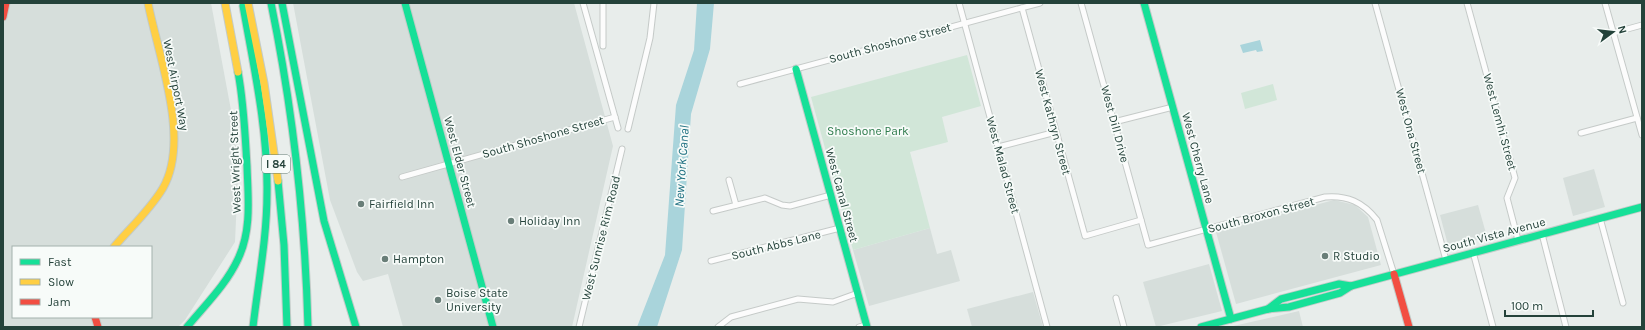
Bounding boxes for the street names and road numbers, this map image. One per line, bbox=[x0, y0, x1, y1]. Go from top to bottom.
street label: South Shoshone Street bbox=[827, 20, 953, 66]
street label: West Airport Way bbox=[160, 38, 192, 132]
street label: West Kathryn Street bbox=[1032, 68, 1074, 177]
street label: West Lemhi Street bbox=[1480, 72, 1520, 172]
street label: West Dill Drive bbox=[1098, 84, 1132, 164]
street label: West Ona Street bbox=[1393, 87, 1429, 176]
street label: West Wright Street bbox=[226, 110, 244, 214]
street label: West Cherry Lane bbox=[1179, 111, 1217, 205]
street label: South Shoshone Street bbox=[480, 113, 606, 161]
street label: West Elder Street bbox=[441, 115, 479, 210]
street label: West Malad Street bbox=[983, 115, 1023, 215]
street label: West Canal Street bbox=[823, 146, 861, 244]
road number: I 84 bbox=[262, 155, 290, 173]
street label: West Sunrise Rim Road bbox=[579, 174, 623, 302]
street label: South Broxon Street bbox=[1206, 194, 1316, 236]
street label: South Vista Avenue bbox=[1441, 215, 1547, 255]
street label: South Abbs Lane bbox=[730, 227, 822, 263]

